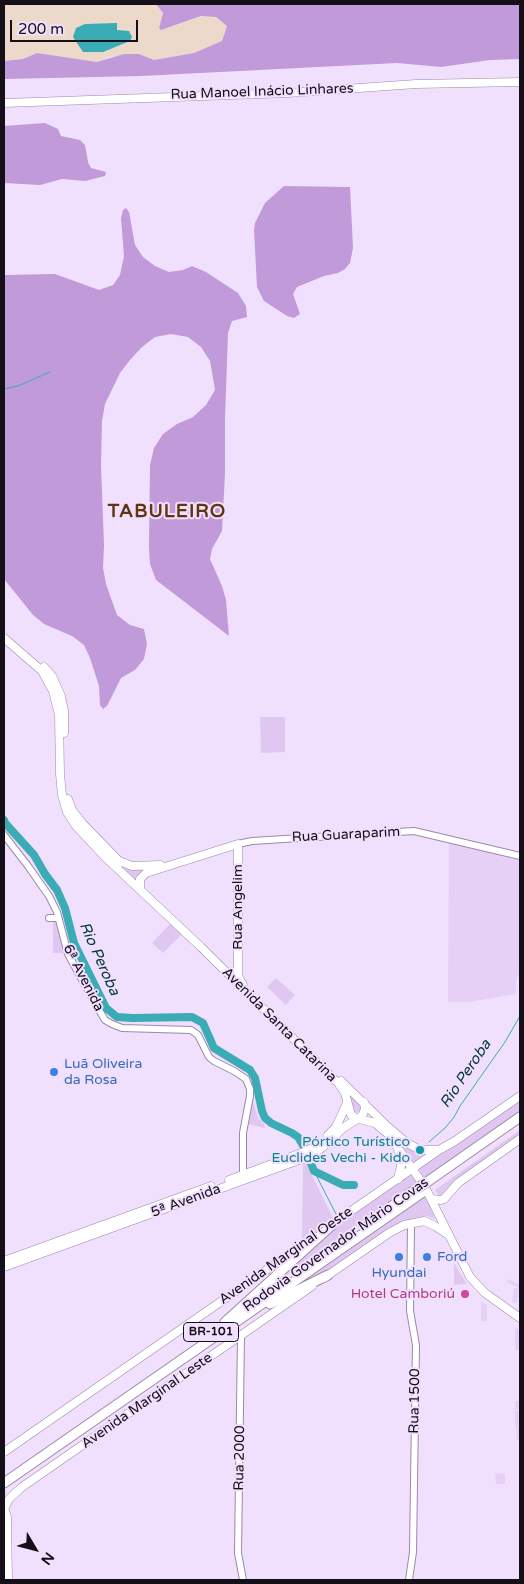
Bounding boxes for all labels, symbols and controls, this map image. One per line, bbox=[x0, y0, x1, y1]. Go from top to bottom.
scale bar bbox=[12, 10, 140, 42]
text: 200 m bbox=[18, 20, 64, 38]
street label: Rua Manoel Inácio Linhares bbox=[170, 80, 354, 104]
district label: TABULEIRO bbox=[107, 501, 227, 523]
street label: Rua Guaraparim bbox=[291, 824, 401, 846]
street label: Rua Angelim bbox=[230, 864, 246, 950]
water label: Rio Peroba bbox=[75, 920, 123, 998]
street label: 6ª Avenida bbox=[59, 942, 107, 1014]
street label: Avenida Santa Catarina bbox=[218, 964, 340, 1086]
water label: Rio Peroba bbox=[437, 1036, 495, 1112]
place label: Luã Oliveira da Rosa bbox=[64, 1056, 142, 1088]
marker: Luã Oliveira da Rosa bbox=[48, 1066, 60, 1078]
place label: Pórtico Turístico Euclides Vechi - Kido bbox=[272, 1134, 410, 1166]
marker: Pórtico Turístico Euclides Vechi - Kido bbox=[414, 1144, 426, 1156]
street label: Rodovia Governador Mário Covas bbox=[240, 1174, 432, 1316]
street label: 5ª Avenida bbox=[149, 1181, 223, 1221]
street label: Avenida Marginal Oeste bbox=[216, 1204, 356, 1308]
place label: Ford bbox=[437, 1249, 467, 1265]
marker: Hyundai bbox=[393, 1251, 405, 1263]
marker: Ford bbox=[421, 1251, 433, 1263]
place label: Hyundai bbox=[371, 1265, 427, 1281]
place label: Hotel Camboriú bbox=[351, 1286, 455, 1302]
marker: Hotel Camboriú bbox=[459, 1288, 471, 1300]
road number: BR-101 bbox=[184, 1322, 238, 1341]
street label: Avenida Marginal Leste bbox=[78, 1349, 216, 1453]
street label: Rua 1500 bbox=[406, 1368, 424, 1434]
street label: Rua 2000 bbox=[231, 1425, 249, 1491]
north arrow bbox=[10, 1524, 60, 1574]
text: N bbox=[37, 1549, 58, 1568]

